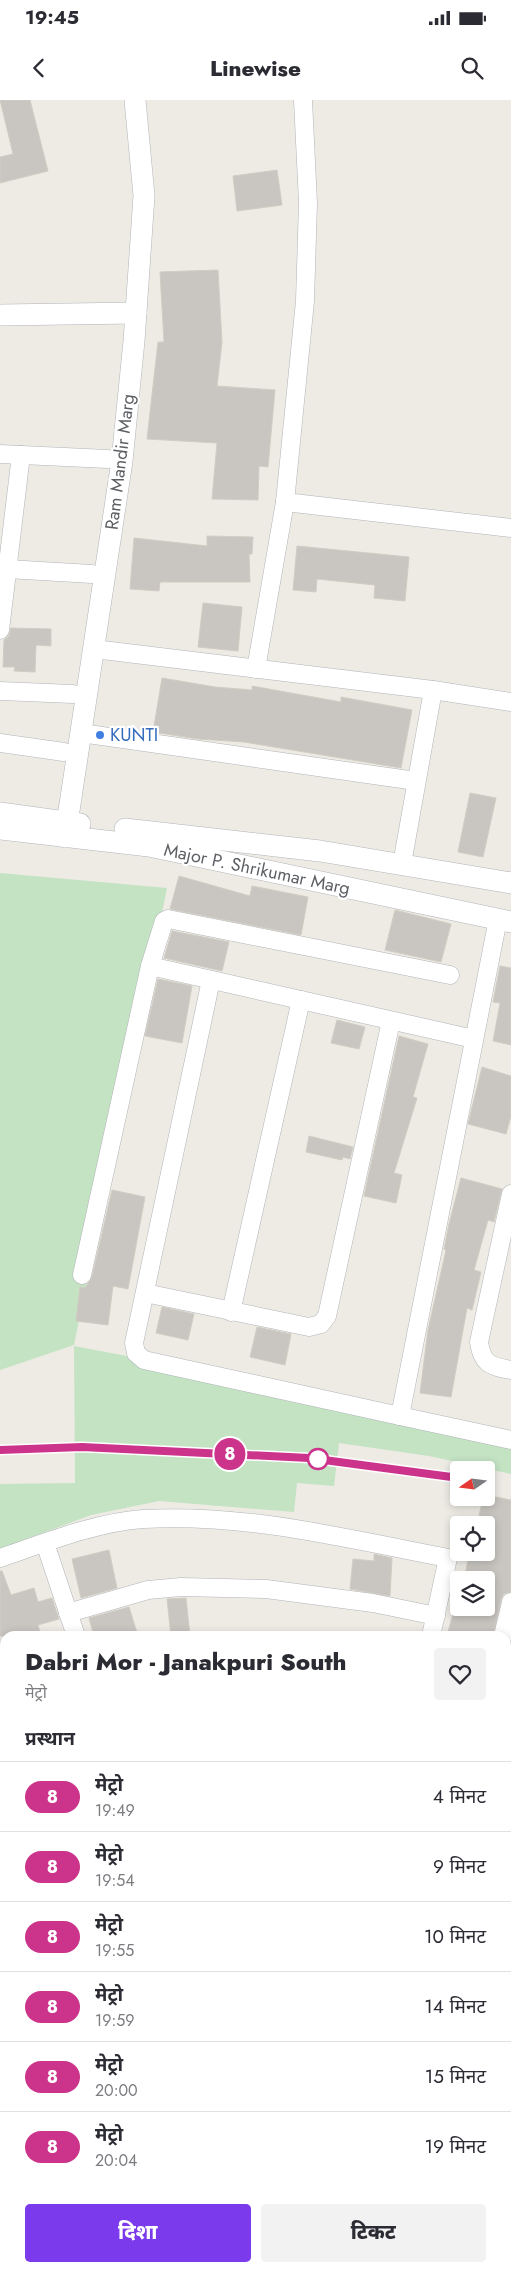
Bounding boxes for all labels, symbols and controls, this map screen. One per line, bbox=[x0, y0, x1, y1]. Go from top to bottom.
text: 19:45 bbox=[25, 4, 79, 31]
text: Linewise bbox=[210, 52, 301, 84]
icon: back bbox=[25, 54, 53, 82]
icon: search bbox=[458, 54, 486, 82]
street label: Ram Mandir Marg bbox=[99, 393, 141, 531]
place label: KUNTI bbox=[110, 722, 158, 748]
marker: KUNTI bbox=[94, 729, 106, 741]
street label: Major P. Shrikumar Marg bbox=[162, 837, 352, 901]
line badge: 8 bbox=[214, 1438, 246, 1470]
text: 8 bbox=[224, 1441, 236, 1467]
unlabelled marker bbox=[307, 1448, 329, 1470]
north arrow bbox=[450, 1461, 495, 1506]
map controls bbox=[450, 1461, 495, 1616]
button: locate bbox=[450, 1516, 495, 1561]
button: layers bbox=[450, 1571, 495, 1616]
text: Dabri Mor - Janakpuri South bbox=[25, 1644, 347, 1679]
button: heart bbox=[434, 1648, 486, 1700]
text: मेट्रो bbox=[25, 1681, 47, 1704]
text: प्रस्थान bbox=[25, 1725, 75, 1752]
text: मेट्रो bbox=[95, 1771, 123, 1798]
text: 4 मिनट bbox=[433, 1783, 486, 1810]
text: 8 bbox=[47, 1784, 58, 1810]
text: 19:49 bbox=[95, 1799, 135, 1822]
text: मेट्रो bbox=[95, 1841, 123, 1868]
text: 9 मिनट bbox=[433, 1853, 486, 1880]
text: 8 bbox=[47, 1854, 58, 1880]
text: 19:54 bbox=[95, 1869, 135, 1892]
text: मेट्रो bbox=[95, 1911, 123, 1938]
text: 10 मिनट bbox=[424, 1923, 486, 1950]
text: 8 bbox=[47, 1924, 58, 1950]
text: 19:55 bbox=[95, 1939, 134, 1962]
text: मेट्रो bbox=[95, 1981, 123, 2008]
text: 14 मिनट bbox=[424, 1993, 486, 2020]
text: 8 bbox=[47, 1994, 58, 2020]
text: 19:59 bbox=[95, 2009, 134, 2032]
text: मेट्रो bbox=[95, 2051, 123, 2078]
text: 15 मिनट bbox=[425, 2063, 486, 2090]
text: 8 bbox=[47, 2064, 58, 2090]
text: 20:00 bbox=[95, 2079, 138, 2102]
text: मेट्रो bbox=[95, 2121, 123, 2148]
text: 19 मिनट bbox=[424, 2133, 486, 2160]
text: 8 bbox=[47, 2134, 58, 2160]
text: 20:04 bbox=[95, 2149, 137, 2172]
button: दिशा bbox=[25, 2204, 251, 2262]
button: टिकट bbox=[261, 2204, 486, 2262]

